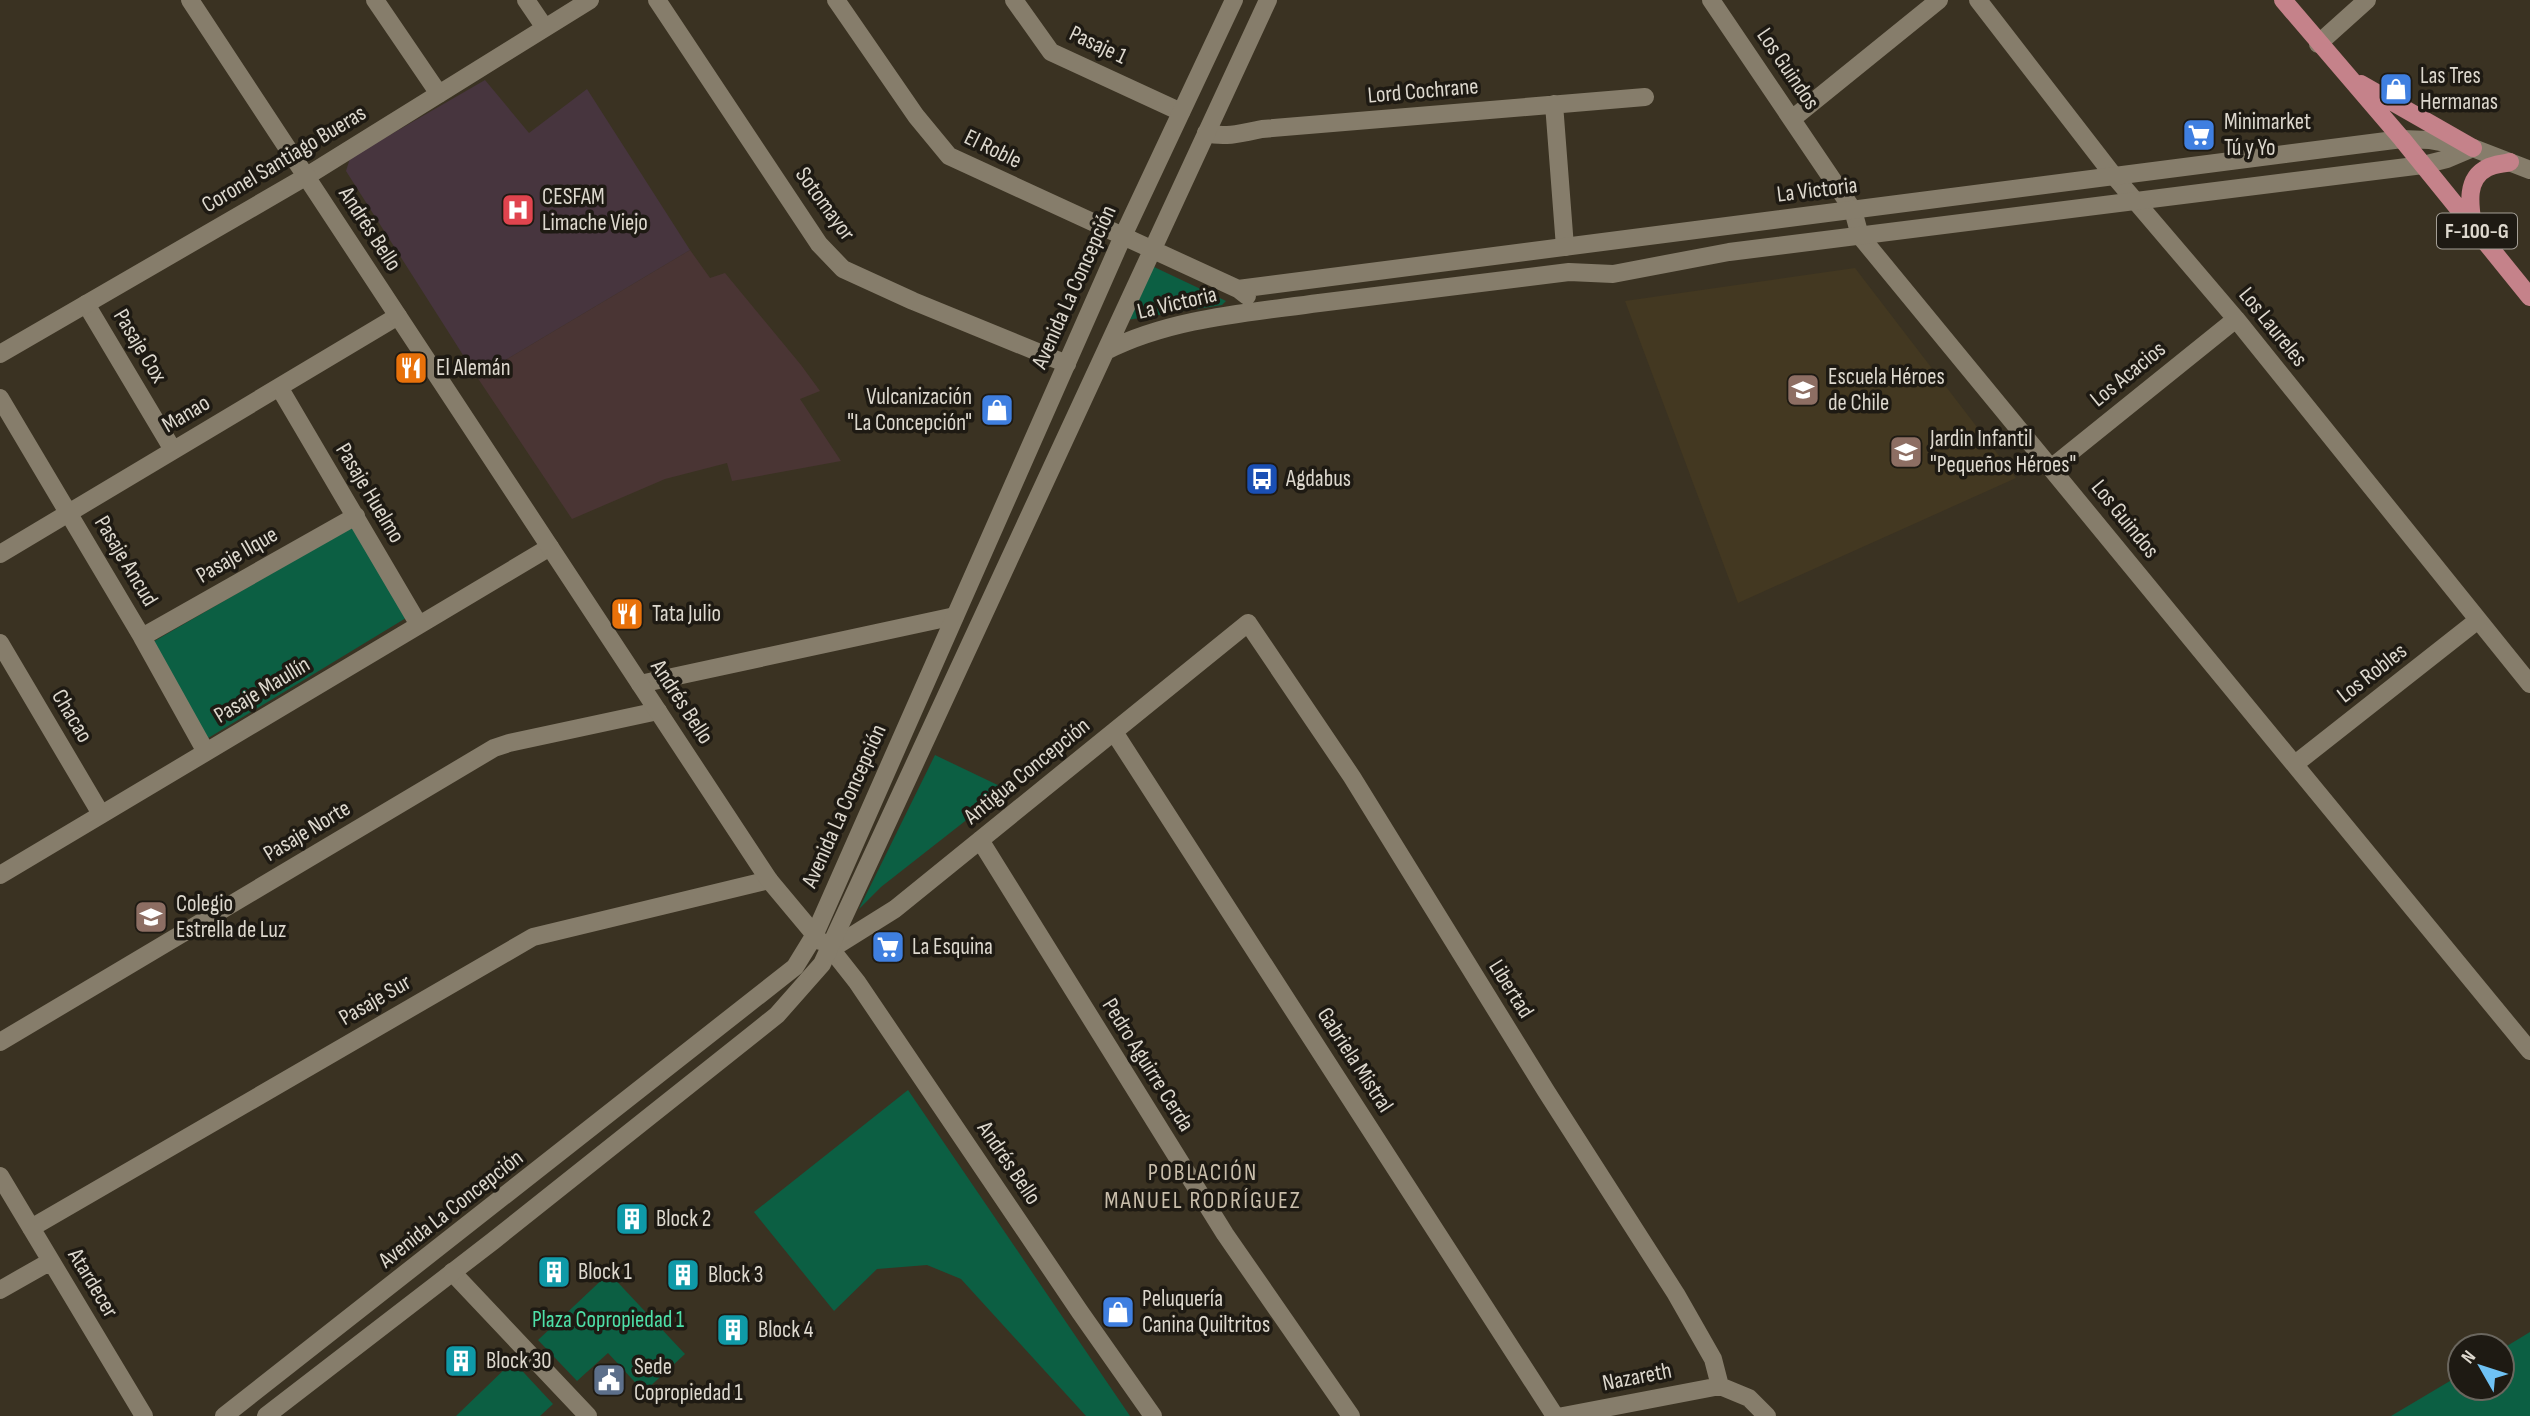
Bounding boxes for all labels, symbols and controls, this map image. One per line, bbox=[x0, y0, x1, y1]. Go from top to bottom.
street label: Pasaje 1 bbox=[1065, 20, 1131, 70]
street label: Los Guindos bbox=[1751, 23, 1825, 115]
place label: Las Tres Hermanas bbox=[2420, 62, 2498, 116]
shop icon: Las Tres Hermanas bbox=[2377, 70, 2415, 108]
street label: Lord Cochrane bbox=[1366, 72, 1480, 110]
street label: Coronel Santiago Bueras bbox=[197, 99, 371, 219]
place label: Minimarket Tú y Yo bbox=[2224, 108, 2311, 162]
supermarket icon: Minimarket Tú y Yo bbox=[2180, 116, 2218, 154]
street label: El Roble bbox=[960, 123, 1026, 175]
street label: Sotomayor bbox=[789, 162, 861, 247]
street label: La Victoria bbox=[1775, 171, 1859, 209]
street label: Andrés Bello bbox=[332, 181, 408, 276]
place label: CESFAM Limache Viejo bbox=[542, 183, 648, 237]
hospital icon: CESFAM Limache Viejo bbox=[499, 191, 537, 229]
street label: Avenida La Concepción bbox=[1025, 201, 1123, 374]
road number: F-100-G bbox=[2437, 214, 2517, 248]
street label: La Victoria bbox=[1134, 280, 1220, 326]
street label: Los Laureles bbox=[2233, 282, 2313, 372]
street label: Pasaje Cox bbox=[107, 304, 173, 388]
street label: Los Acacios bbox=[2085, 335, 2171, 413]
restaurant icon: El Alemán bbox=[392, 349, 430, 387]
place label: El Alemán bbox=[436, 354, 511, 382]
place label: Escuela Héroes de Chile bbox=[1828, 363, 1945, 417]
school or university icon: Escuela Héroes de Chile bbox=[1784, 371, 1822, 409]
place label: Vulcanización "La Concepción" bbox=[847, 383, 972, 437]
street label: Manao bbox=[157, 389, 215, 439]
shop icon: Vulcanización "La Concepción" bbox=[978, 391, 1016, 429]
place label: Jardin Infantil "Pequeños Héroes" bbox=[1929, 425, 2076, 479]
school or university icon: Jardin Infantil "Pequeños Héroes" bbox=[1887, 433, 1925, 471]
street label: Pasaje Huelmo bbox=[329, 438, 411, 548]
bus stop icon: Agdabus bbox=[1243, 460, 1281, 498]
place label: Agdabus bbox=[1285, 465, 1351, 493]
street label: Los Guindos bbox=[2085, 474, 2165, 564]
street label: Pasaje Ancud bbox=[88, 511, 164, 611]
street label: Pasaje Ilque bbox=[191, 520, 283, 590]
restaurant icon: Tata Julio bbox=[608, 595, 646, 633]
place label: Tata Julio bbox=[652, 600, 721, 628]
street label: Los Robles bbox=[2331, 637, 2413, 709]
street label: Pasaje Maullín bbox=[209, 650, 315, 730]
street label: Andrés Bello bbox=[644, 654, 720, 749]
street label: Chacao bbox=[45, 684, 99, 748]
street label: Antigua Concepción bbox=[958, 712, 1096, 831]
street label: Avenida La Concepción bbox=[795, 720, 893, 893]
street label: Pasaje Norte bbox=[258, 794, 356, 868]
place label: Colegio Estrella de Luz bbox=[176, 890, 286, 944]
school or university icon: Colegio Estrella de Luz bbox=[132, 898, 170, 936]
supermarket icon: La Esquina bbox=[869, 928, 907, 966]
place label: La Esquina bbox=[912, 933, 993, 961]
street label: Libertad bbox=[1482, 955, 1540, 1023]
street label: Pasaje Sur bbox=[334, 968, 416, 1032]
street label: Pedro Aguirre Cerda bbox=[1096, 993, 1200, 1137]
street label: Gabriela Mistral bbox=[1311, 1002, 1399, 1118]
street label: Andrés Bello bbox=[970, 1115, 1047, 1210]
street label: Avenida La Concepción bbox=[372, 1144, 529, 1275]
district label: POBLACIÓN MANUEL RODRÍGUEZ bbox=[1104, 1158, 1302, 1215]
building icon: Block 2 bbox=[613, 1200, 651, 1238]
place label: Block 2 bbox=[656, 1205, 711, 1233]
street label: Atardecer bbox=[61, 1243, 125, 1323]
building icon: Block 1 bbox=[535, 1253, 573, 1291]
building icon: Block 3 bbox=[664, 1256, 702, 1294]
place label: Block 1 bbox=[578, 1258, 632, 1286]
place label: Block 3 bbox=[708, 1261, 763, 1289]
place label: Peluquería Canina Quiltritos bbox=[1142, 1285, 1270, 1339]
shop icon: Peluquería Canina Quiltritos bbox=[1099, 1293, 1137, 1331]
park label: Plaza Copropiedad 1 bbox=[532, 1306, 684, 1334]
building icon: Block 4 bbox=[714, 1311, 752, 1349]
place label: Block 4 bbox=[758, 1316, 814, 1344]
north arrow bbox=[2446, 1332, 2516, 1402]
building icon: Block 30 bbox=[442, 1342, 480, 1380]
text: N bbox=[2457, 1346, 2481, 1368]
place label: Block 30 bbox=[486, 1347, 552, 1375]
place label: Sede Copropiedad 1 bbox=[634, 1353, 743, 1407]
street label: Nazareth bbox=[1600, 1357, 1674, 1397]
public building icon: Sede Copropiedad 1 bbox=[590, 1361, 628, 1399]

